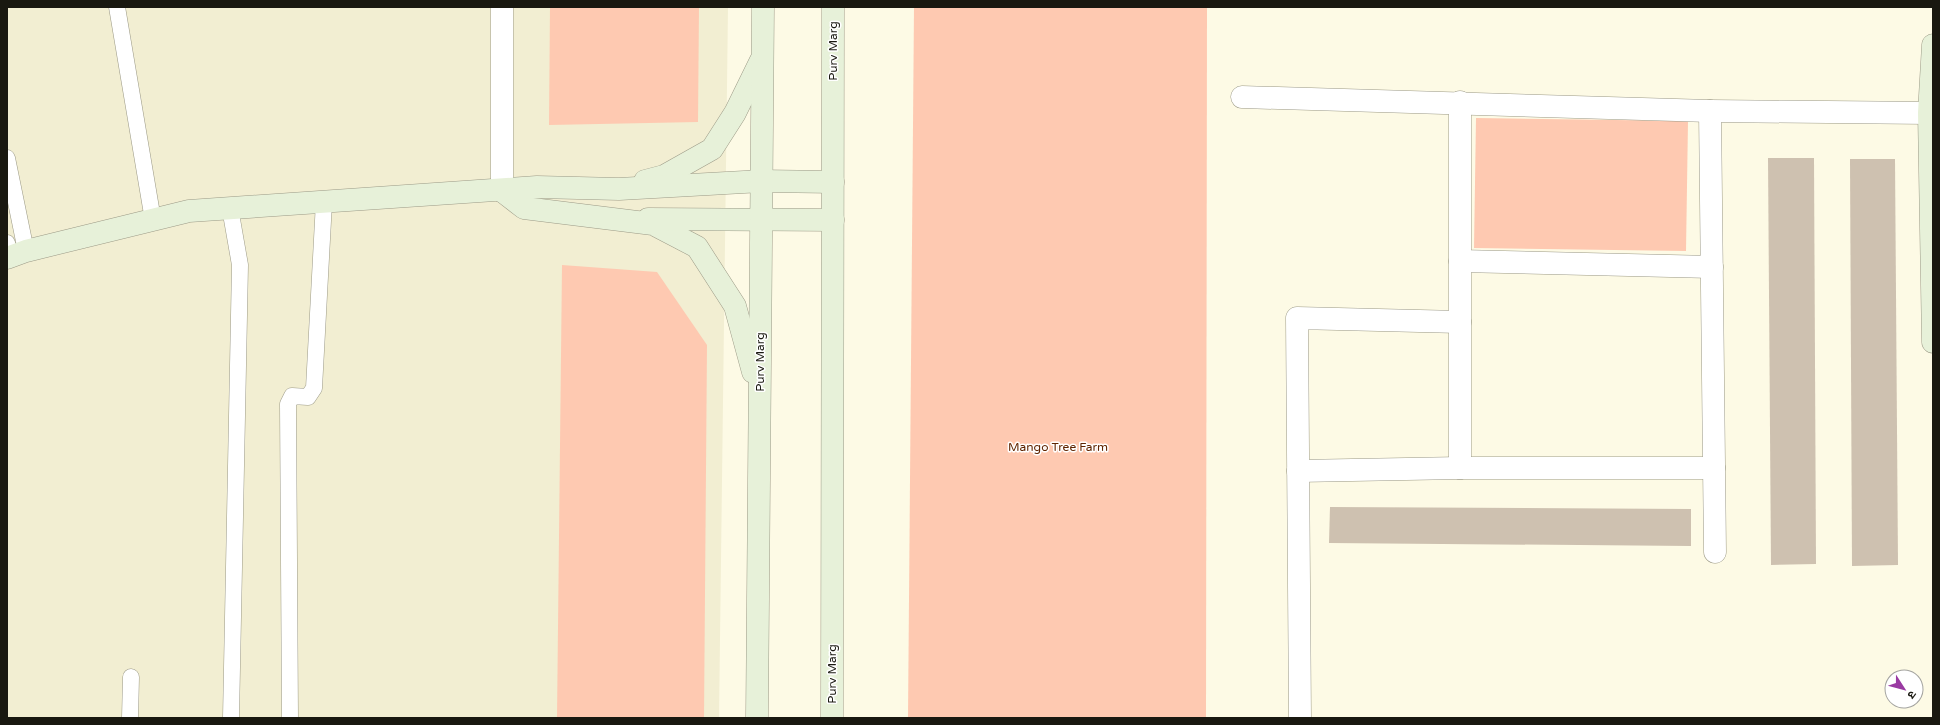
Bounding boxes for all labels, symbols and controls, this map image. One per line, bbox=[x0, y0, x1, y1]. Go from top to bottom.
street label: Purv Marg bbox=[826, 21, 840, 81]
street label: Purv Marg bbox=[753, 332, 767, 392]
park label: Mango Tree Farm bbox=[1008, 440, 1108, 454]
street label: Purv Marg bbox=[825, 644, 839, 704]
north arrow bbox=[1884, 669, 1924, 709]
text: उ bbox=[1904, 688, 1919, 701]

